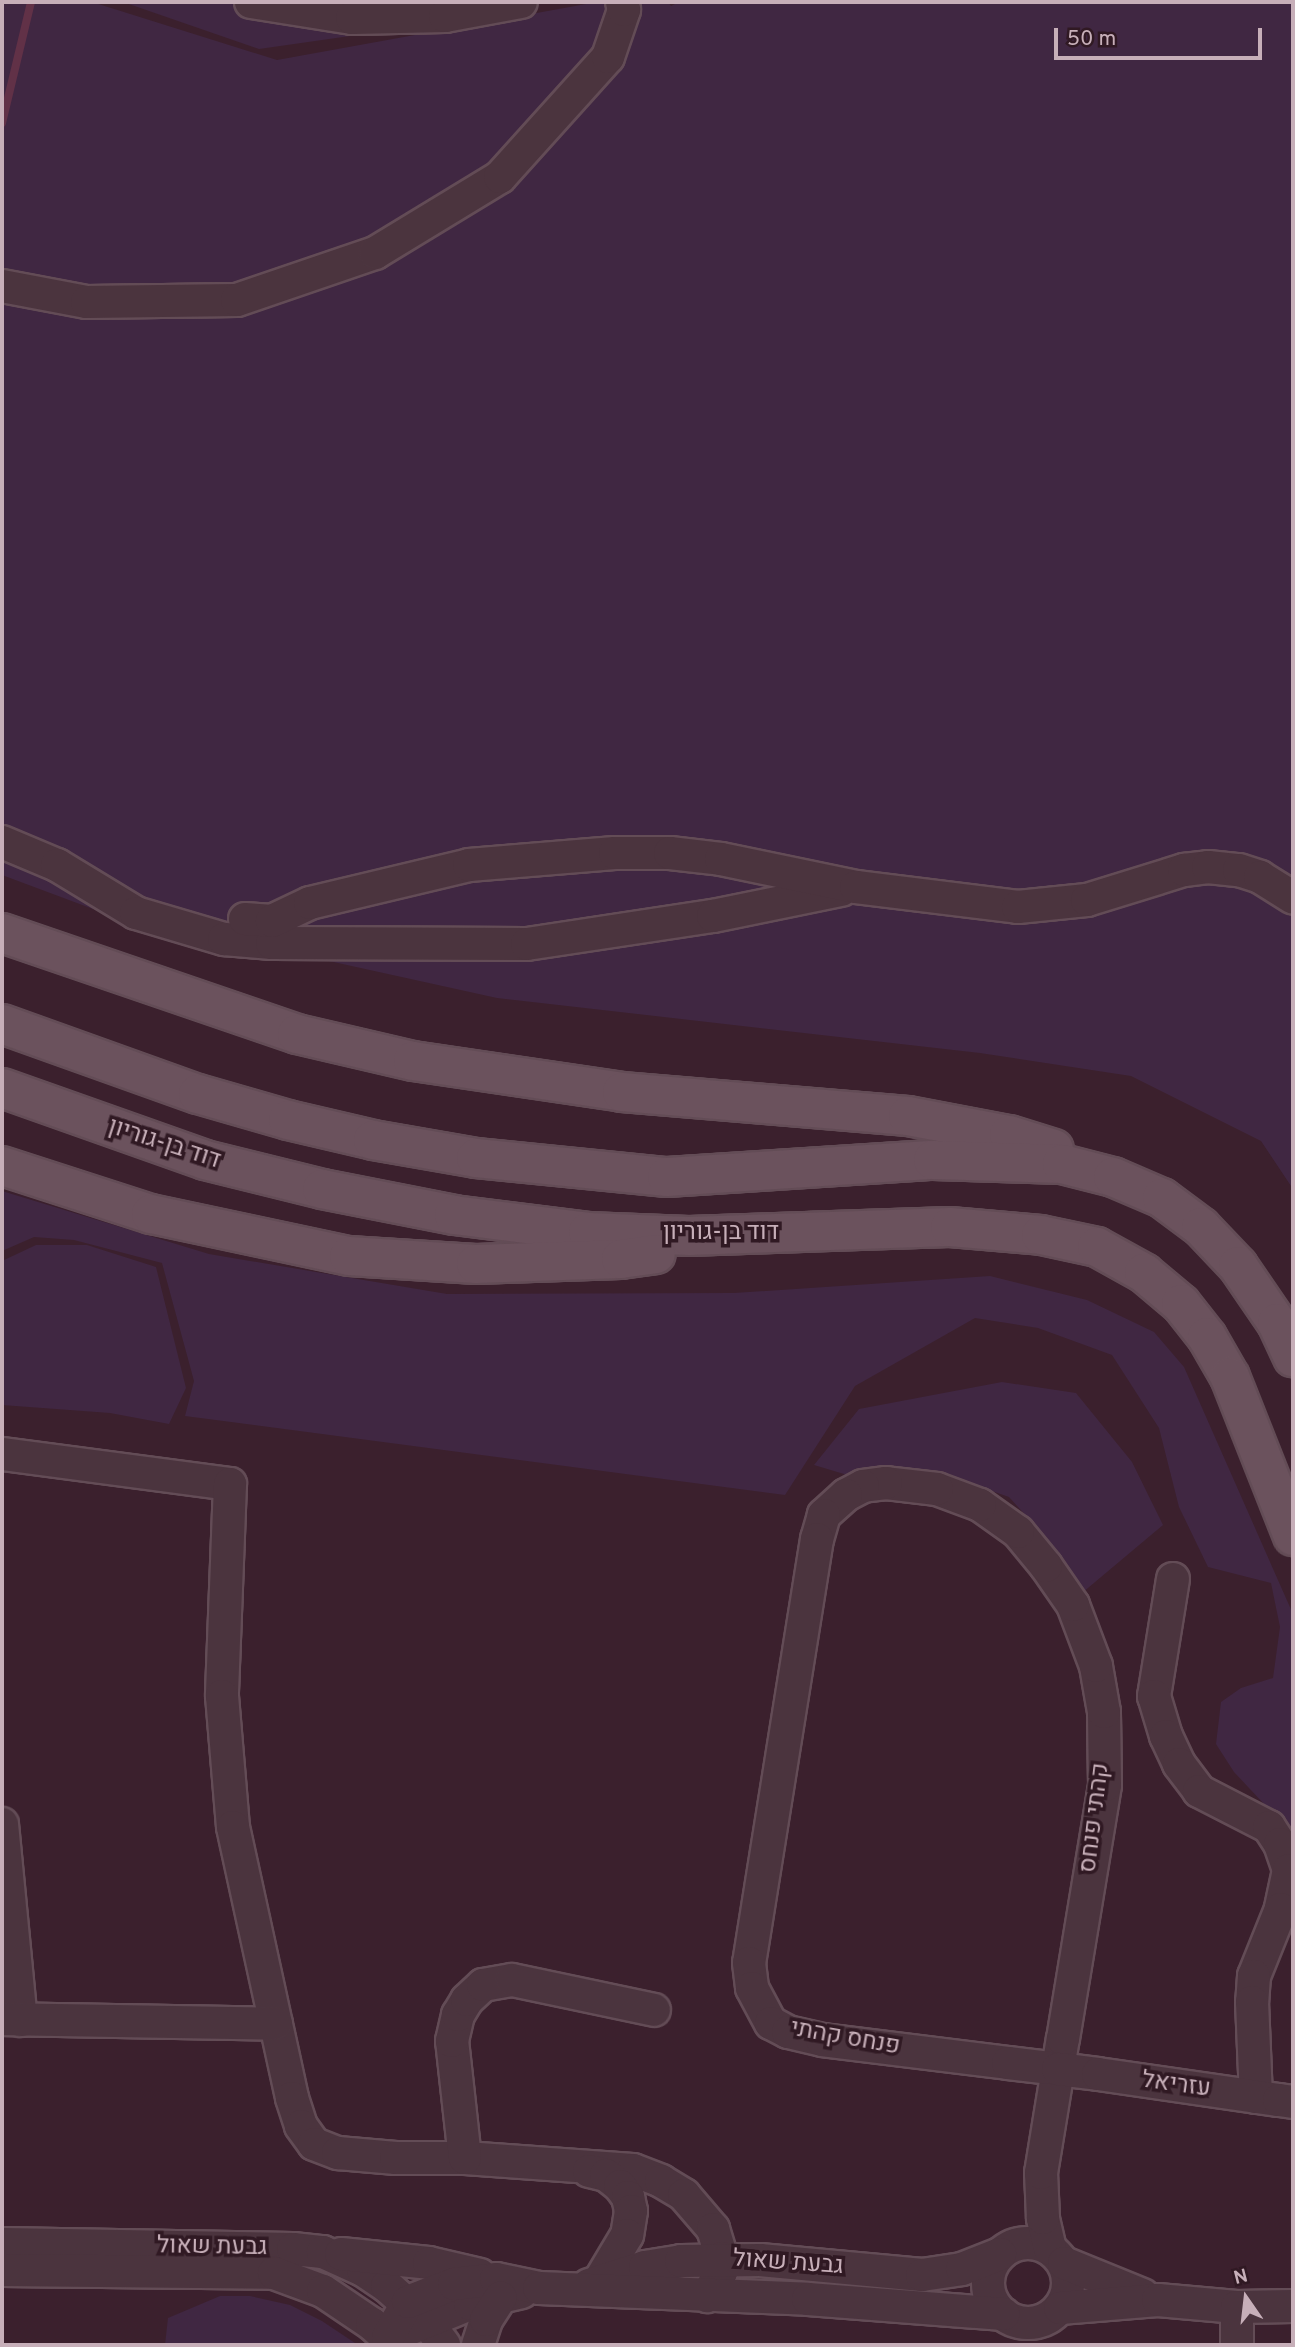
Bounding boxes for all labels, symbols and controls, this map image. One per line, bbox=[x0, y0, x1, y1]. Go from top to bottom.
scale bar bbox=[1057, 14, 1265, 58]
text: 50 m bbox=[1067, 26, 1116, 53]
street label: דוד בן-גוריון bbox=[104, 1113, 224, 1177]
street label: דוד בן-גוריון bbox=[663, 1220, 779, 1248]
street label: קהתי פנחס bbox=[1075, 1761, 1117, 1875]
street label: פנחס קהתי bbox=[788, 2015, 902, 2063]
street label: עזריאל bbox=[1140, 2067, 1212, 2105]
street label: גבעת שאול bbox=[157, 2233, 267, 2263]
street label: גבעת שאול bbox=[732, 2246, 844, 2282]
north arrow bbox=[1211, 2263, 1281, 2333]
text: N bbox=[1231, 2264, 1250, 2291]

